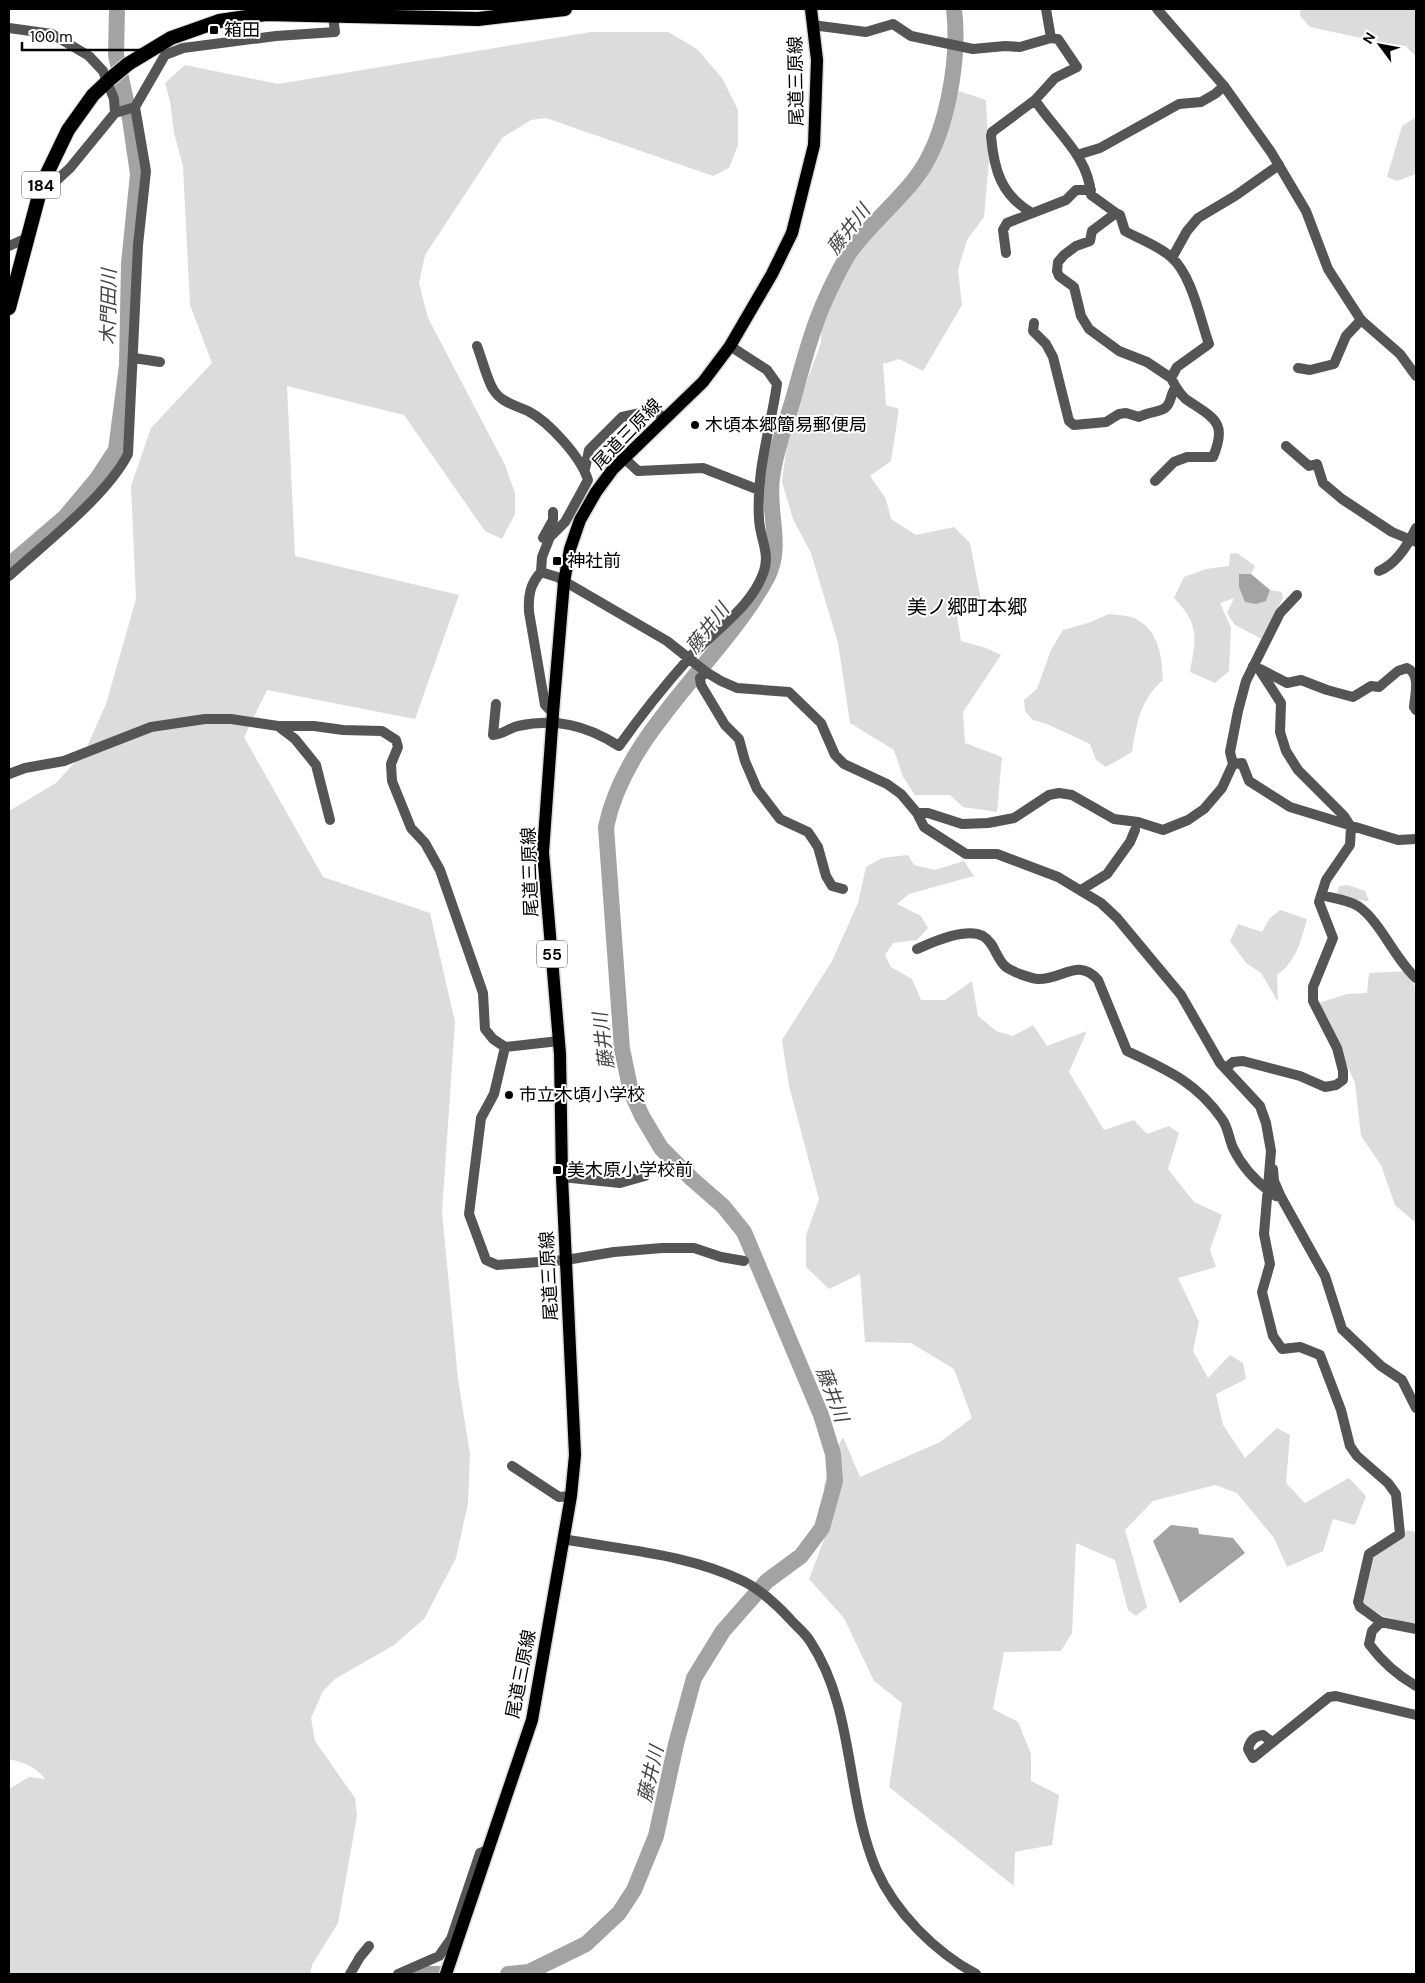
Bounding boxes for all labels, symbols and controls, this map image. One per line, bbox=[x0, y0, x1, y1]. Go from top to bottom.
place label: 箱田 bbox=[224, 18, 260, 42]
scale bar bbox=[22, 20, 154, 52]
north arrow bbox=[1355, 20, 1405, 70]
marker: 箱田 bbox=[208, 24, 220, 36]
text: 100 m bbox=[30, 27, 73, 47]
text: N bbox=[1359, 29, 1379, 47]
street label: 尾道三原線 bbox=[783, 36, 809, 126]
road number: 184 bbox=[22, 172, 60, 198]
water label: 藤井川 bbox=[821, 198, 877, 259]
water label: 木門田川 bbox=[95, 267, 122, 345]
street label: 尾道三原線 bbox=[587, 393, 667, 475]
place label: 木頃本郷簡易郵便局 bbox=[705, 413, 867, 437]
marker: 木頃本郷簡易郵便局 bbox=[689, 419, 701, 431]
place label: 神社前 bbox=[567, 549, 621, 573]
marker: 神社前 bbox=[551, 555, 563, 567]
district label: 美ノ郷町本郷 bbox=[907, 594, 1027, 620]
water label: 藤井川 bbox=[680, 597, 736, 658]
street label: 尾道三原線 bbox=[516, 827, 544, 917]
road number: 55 bbox=[537, 941, 567, 968]
water label: 藤井川 bbox=[587, 1009, 619, 1071]
place label: 市立木頃小学校 bbox=[519, 1083, 645, 1107]
marker: 市立木頃小学校 bbox=[503, 1089, 515, 1101]
place label: 美木原小学校前 bbox=[567, 1158, 693, 1182]
marker: 美木原小学校前 bbox=[551, 1164, 563, 1176]
street label: 尾道三原線 bbox=[535, 1230, 563, 1322]
water label: 藤井川 bbox=[811, 1363, 855, 1427]
street label: 尾道三原線 bbox=[501, 1628, 541, 1720]
water label: 藤井川 bbox=[632, 1742, 670, 1805]

